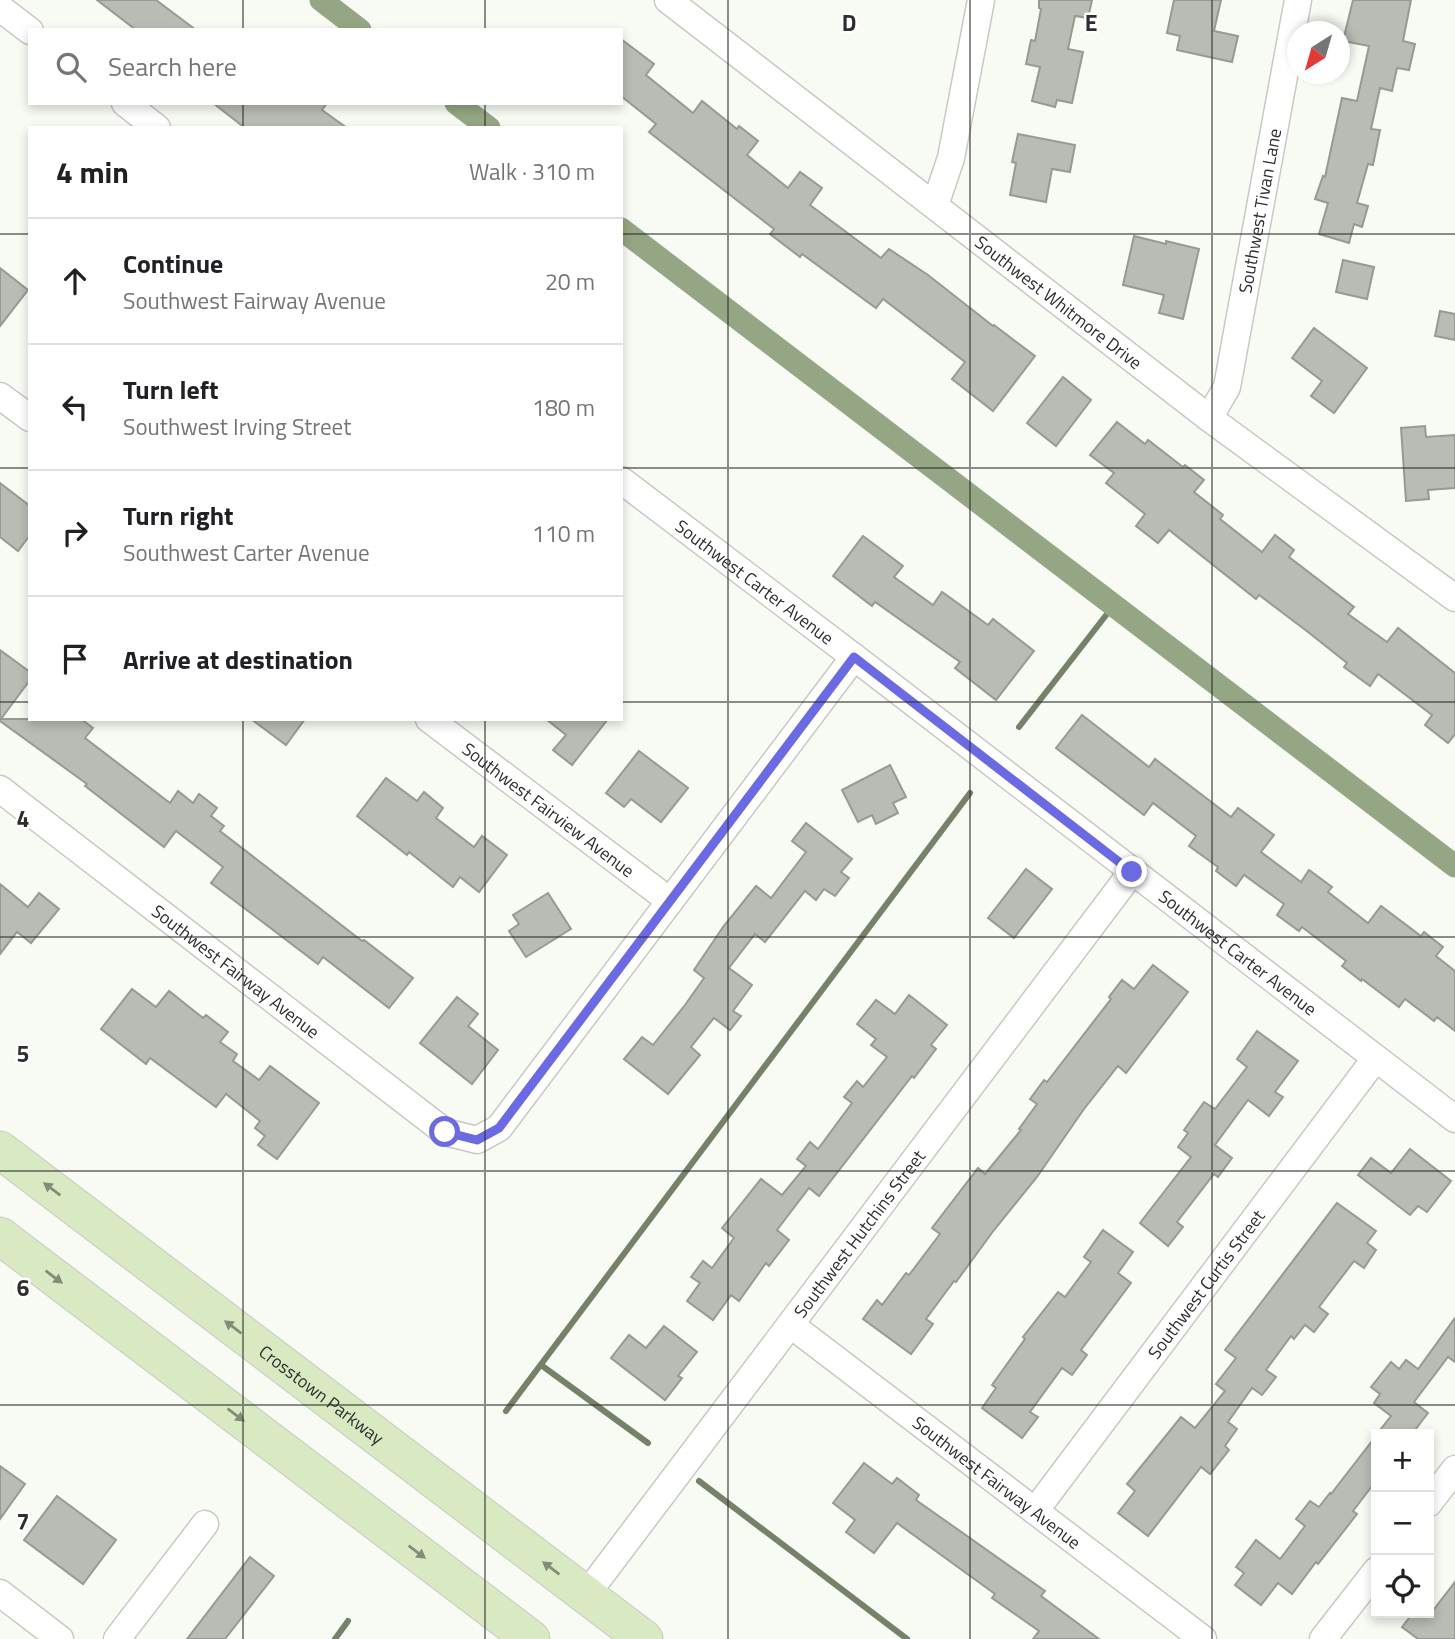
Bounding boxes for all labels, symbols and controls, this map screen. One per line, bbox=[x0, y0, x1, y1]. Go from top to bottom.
text: D bbox=[842, 5, 856, 40]
text: E bbox=[1085, 5, 1097, 40]
north arrow bbox=[1287, 21, 1350, 84]
search box bbox=[28, 28, 623, 105]
text: Search here bbox=[108, 47, 237, 86]
icon: search bbox=[52, 48, 90, 86]
street label: Southwest Tivan Lane bbox=[1231, 126, 1288, 295]
text: 4 min bbox=[56, 149, 129, 195]
text: Walk · 310 m bbox=[469, 154, 595, 189]
street label: Southwest Whitmore Drive bbox=[969, 229, 1148, 375]
text: Continue bbox=[123, 244, 223, 283]
icon: ahead bbox=[56, 262, 94, 300]
text: 20 m bbox=[545, 264, 595, 299]
text: Southwest Fairway Avenue bbox=[123, 283, 386, 318]
text: Turn left bbox=[123, 370, 218, 409]
icon: left bbox=[56, 388, 94, 426]
text: 180 m bbox=[532, 390, 595, 425]
text: Southwest Irving Street bbox=[123, 409, 351, 444]
text: Turn right bbox=[123, 496, 234, 535]
street label: Southwest Carter Avenue bbox=[670, 512, 840, 651]
icon: right bbox=[56, 514, 94, 552]
text: 110 m bbox=[532, 516, 595, 551]
text: Southwest Carter Avenue bbox=[123, 535, 370, 570]
icon: arrive bbox=[56, 640, 94, 678]
text: Arrive at destination bbox=[123, 640, 353, 679]
street label: Southwest Fairview Avenue bbox=[457, 735, 641, 883]
text: 4 bbox=[17, 801, 29, 836]
route end bbox=[1116, 856, 1147, 887]
street label: Southwest Carter Avenue bbox=[1153, 883, 1323, 1022]
street label: Southwest Fairway Avenue bbox=[146, 897, 326, 1044]
text: 5 bbox=[17, 1036, 29, 1071]
route start bbox=[429, 1116, 460, 1147]
street label: Southwest Hutchins Street bbox=[787, 1143, 932, 1323]
one-way arrow bbox=[43, 1182, 61, 1196]
street label: Southwest Curtis Street bbox=[1141, 1203, 1271, 1364]
text: 6 bbox=[17, 1270, 30, 1305]
one-way arrow bbox=[45, 1270, 64, 1284]
one-way arrow bbox=[224, 1320, 242, 1334]
street label: Crosstown Parkway bbox=[253, 1338, 390, 1451]
one-way arrow bbox=[226, 1407, 244, 1422]
street label: Southwest Fairway Avenue bbox=[907, 1409, 1087, 1555]
map controls bbox=[1371, 1429, 1434, 1618]
button: + bbox=[1371, 1429, 1434, 1492]
button: − bbox=[1371, 1492, 1434, 1555]
text: 7 bbox=[17, 1504, 29, 1539]
one-way arrow bbox=[407, 1545, 425, 1560]
button: locate bbox=[1371, 1555, 1434, 1618]
one-way arrow bbox=[541, 1561, 560, 1575]

